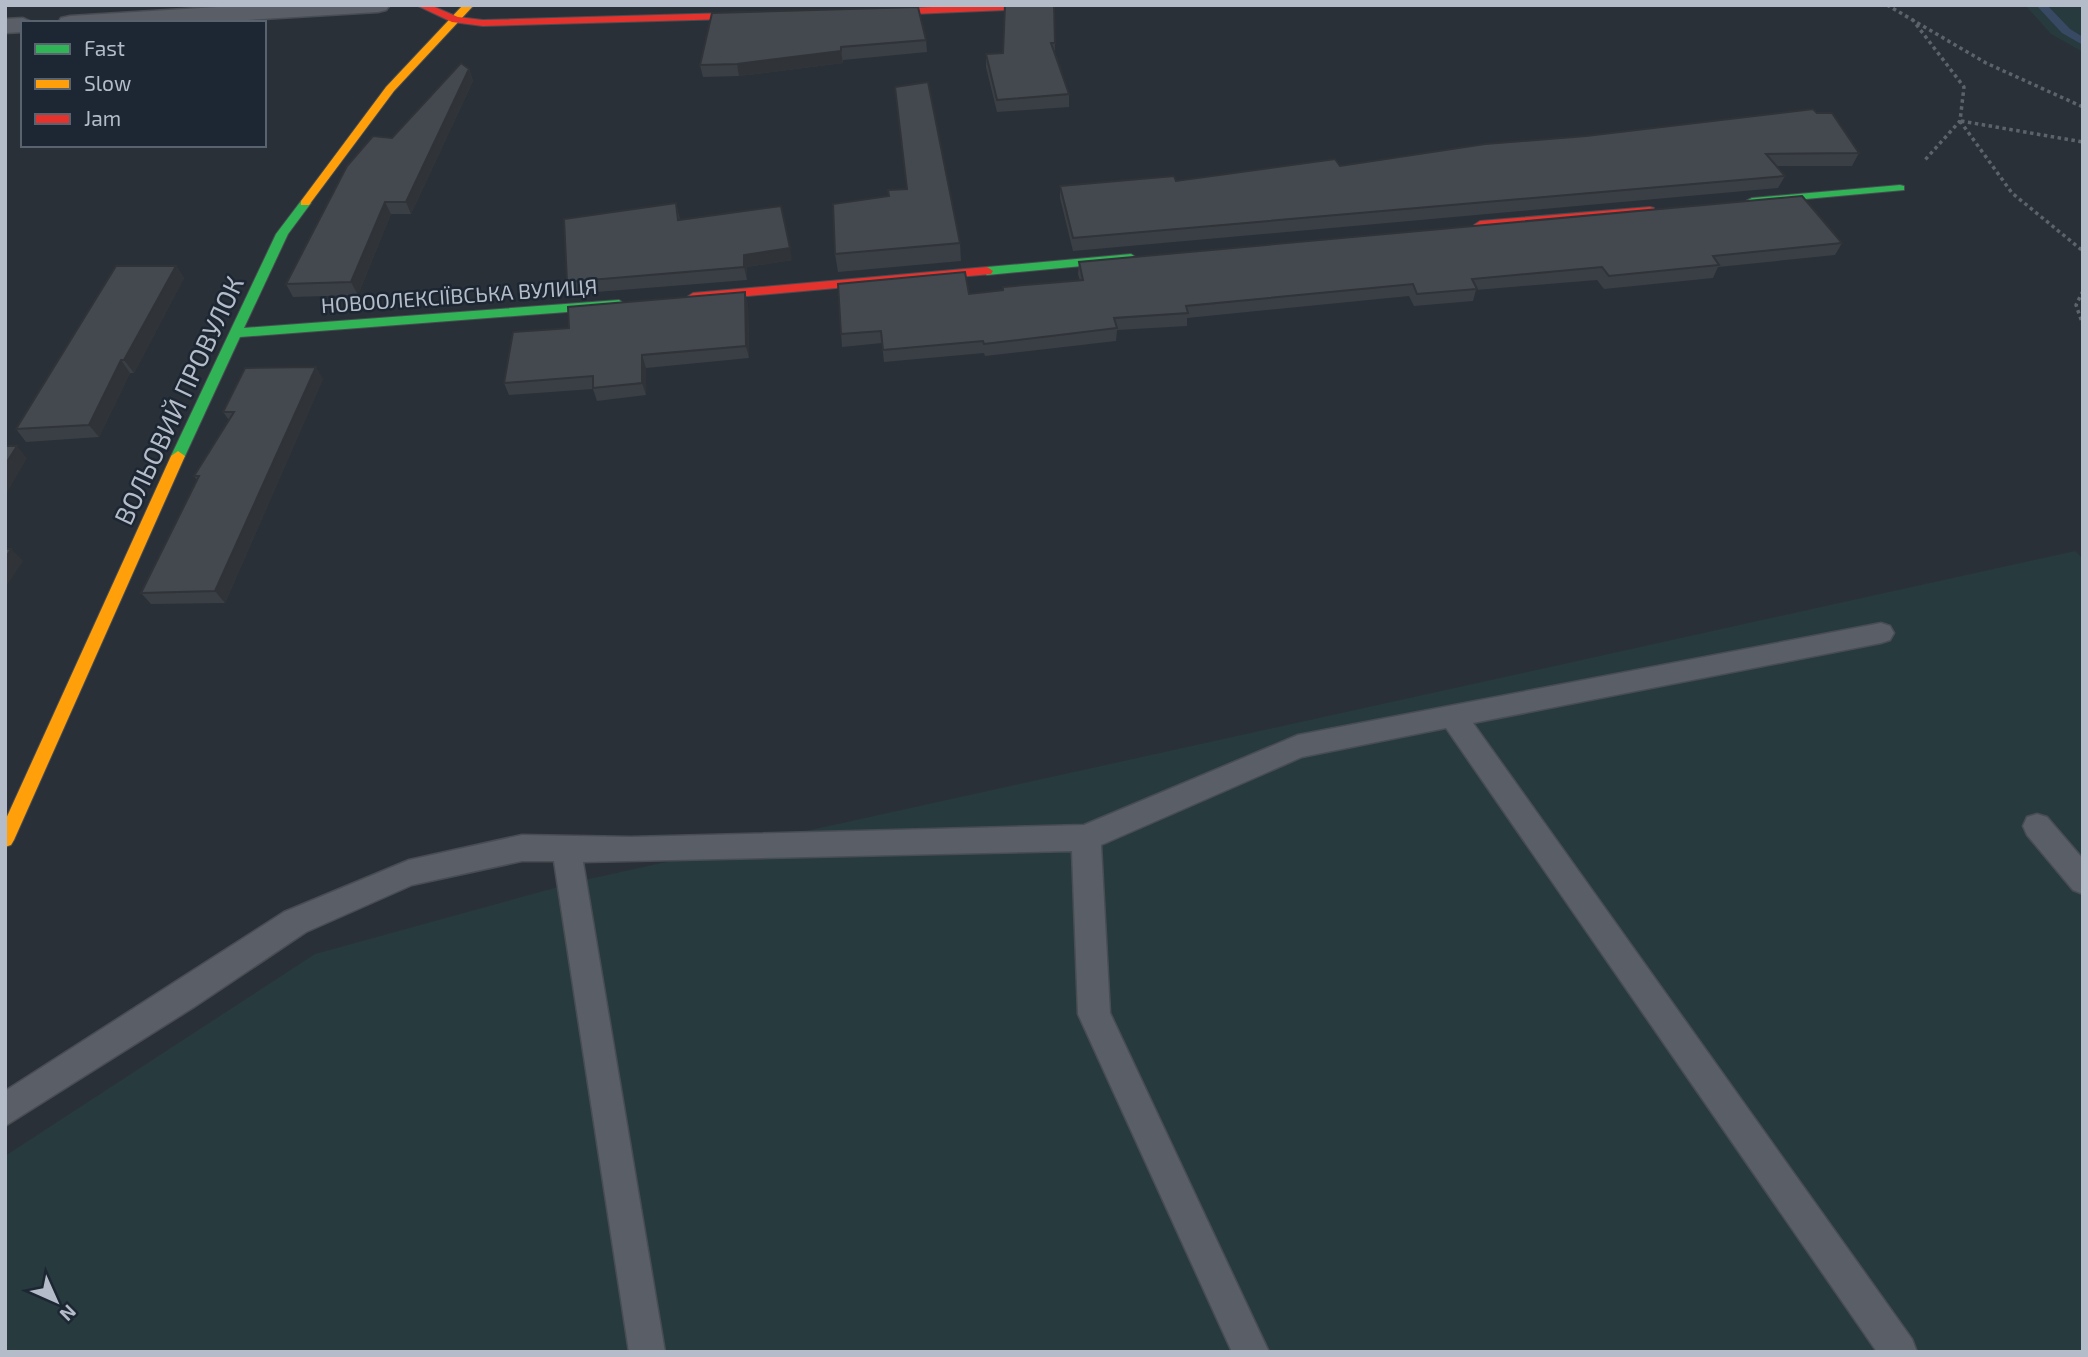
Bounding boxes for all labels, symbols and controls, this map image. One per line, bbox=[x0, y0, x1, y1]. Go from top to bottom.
legend bbox=[21, 21, 266, 147]
text: Fast bbox=[84, 35, 125, 60]
text: Slow bbox=[84, 70, 131, 95]
text: Jam bbox=[84, 105, 121, 130]
street label: ВОЛЬОВИЙ ПРОВУЛОК bbox=[107, 271, 249, 529]
street label: НОВООЛЕКСІЇВСЬКА ВУЛИЦЯ bbox=[320, 273, 598, 317]
north arrow bbox=[21, 1266, 91, 1336]
text: N bbox=[55, 1300, 81, 1326]

